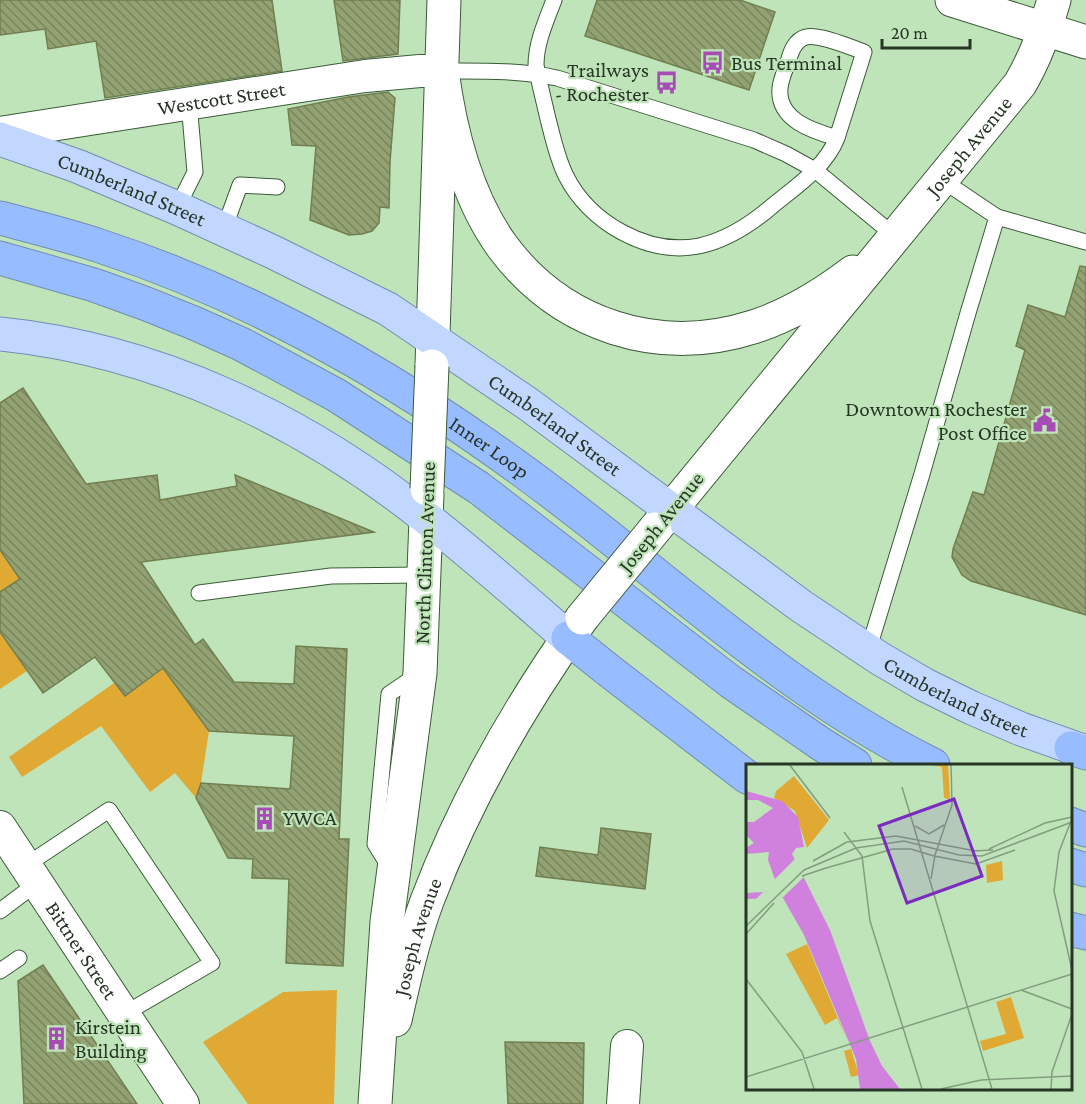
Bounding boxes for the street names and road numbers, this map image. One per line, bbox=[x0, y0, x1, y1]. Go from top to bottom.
street label: Westcott Street bbox=[156, 76, 288, 120]
street label: Joseph Avenue bbox=[920, 91, 1017, 203]
street label: Cumberland Street bbox=[54, 148, 210, 232]
street label: Cumberland Street bbox=[484, 369, 627, 481]
street label: Inner Loop bbox=[445, 411, 534, 484]
street label: North Clinton Avenue bbox=[410, 461, 440, 645]
street label: Joseph Avenue bbox=[612, 467, 709, 579]
street label: Cumberland Street bbox=[879, 651, 1032, 743]
street label: Joseph Avenue bbox=[388, 874, 447, 1000]
street label: Bittner Street bbox=[41, 897, 123, 1005]

